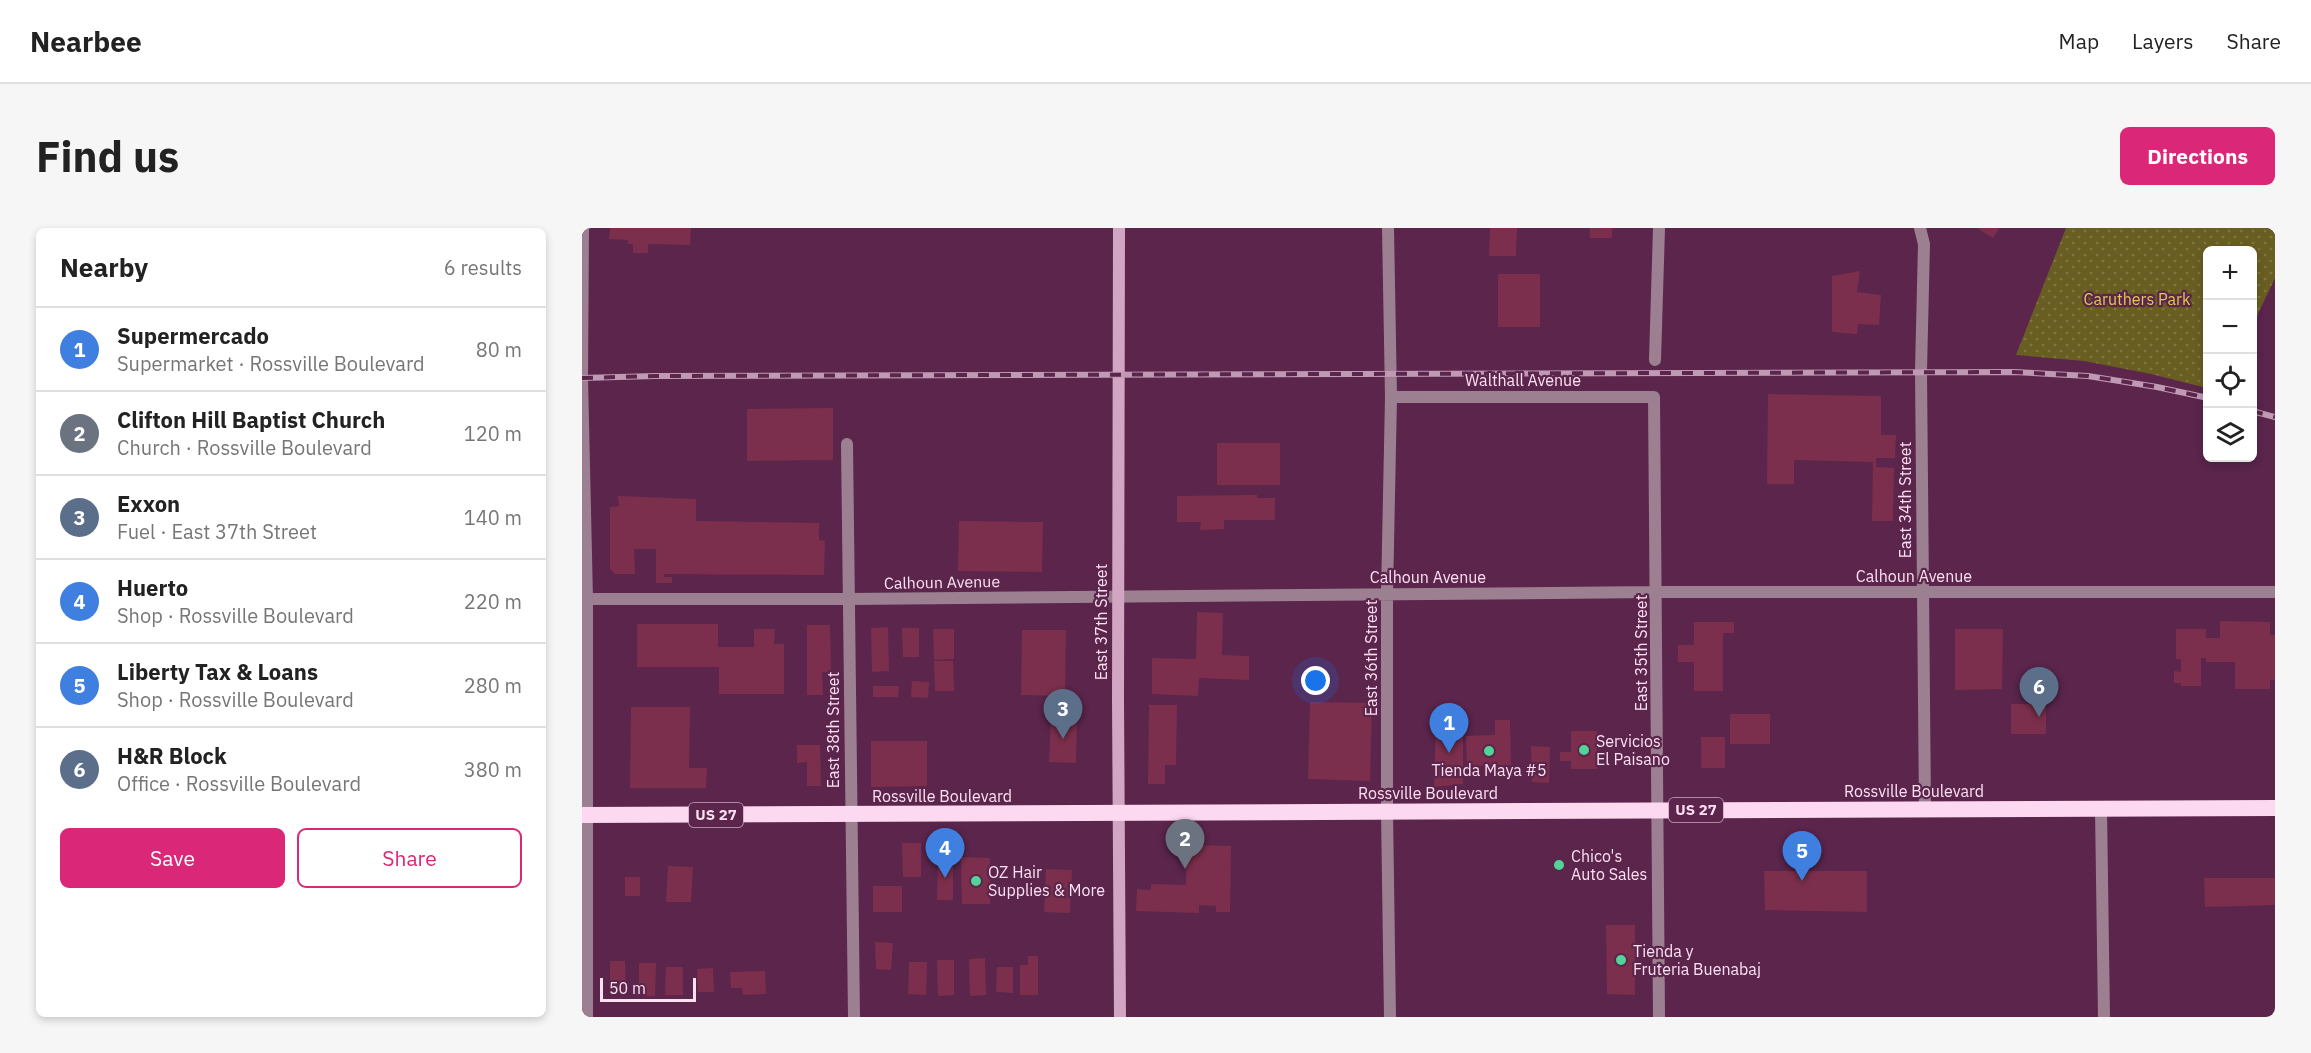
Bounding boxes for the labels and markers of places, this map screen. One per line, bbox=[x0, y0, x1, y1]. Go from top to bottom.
pin: 6 bbox=[2020, 668, 2058, 717]
pin: 3 bbox=[1044, 690, 1082, 739]
pin: 1 bbox=[1430, 704, 1468, 753]
place label: Servicios El Paisano bbox=[1596, 731, 1670, 769]
marker: Servicios El Paisano bbox=[1577, 743, 1591, 757]
marker: Tienda Maya #5 bbox=[1482, 744, 1496, 758]
place label: Tienda Maya #5 bbox=[1431, 760, 1547, 780]
pin: 2 bbox=[1166, 820, 1204, 869]
pin: 4 bbox=[926, 828, 964, 878]
pin: 5 bbox=[1782, 832, 1822, 881]
place label: Chico's Auto Sales bbox=[1571, 846, 1647, 884]
marker: Chico's Auto Sales bbox=[1552, 858, 1566, 872]
place label: OZ Hair Supplies & More bbox=[988, 862, 1105, 900]
marker: OZ Hair Supplies & More bbox=[969, 874, 983, 888]
place label: Tienda y Fruteria Buenabaj bbox=[1633, 941, 1761, 979]
marker: Tienda y Fruteria Buenabaj bbox=[1614, 953, 1628, 967]

